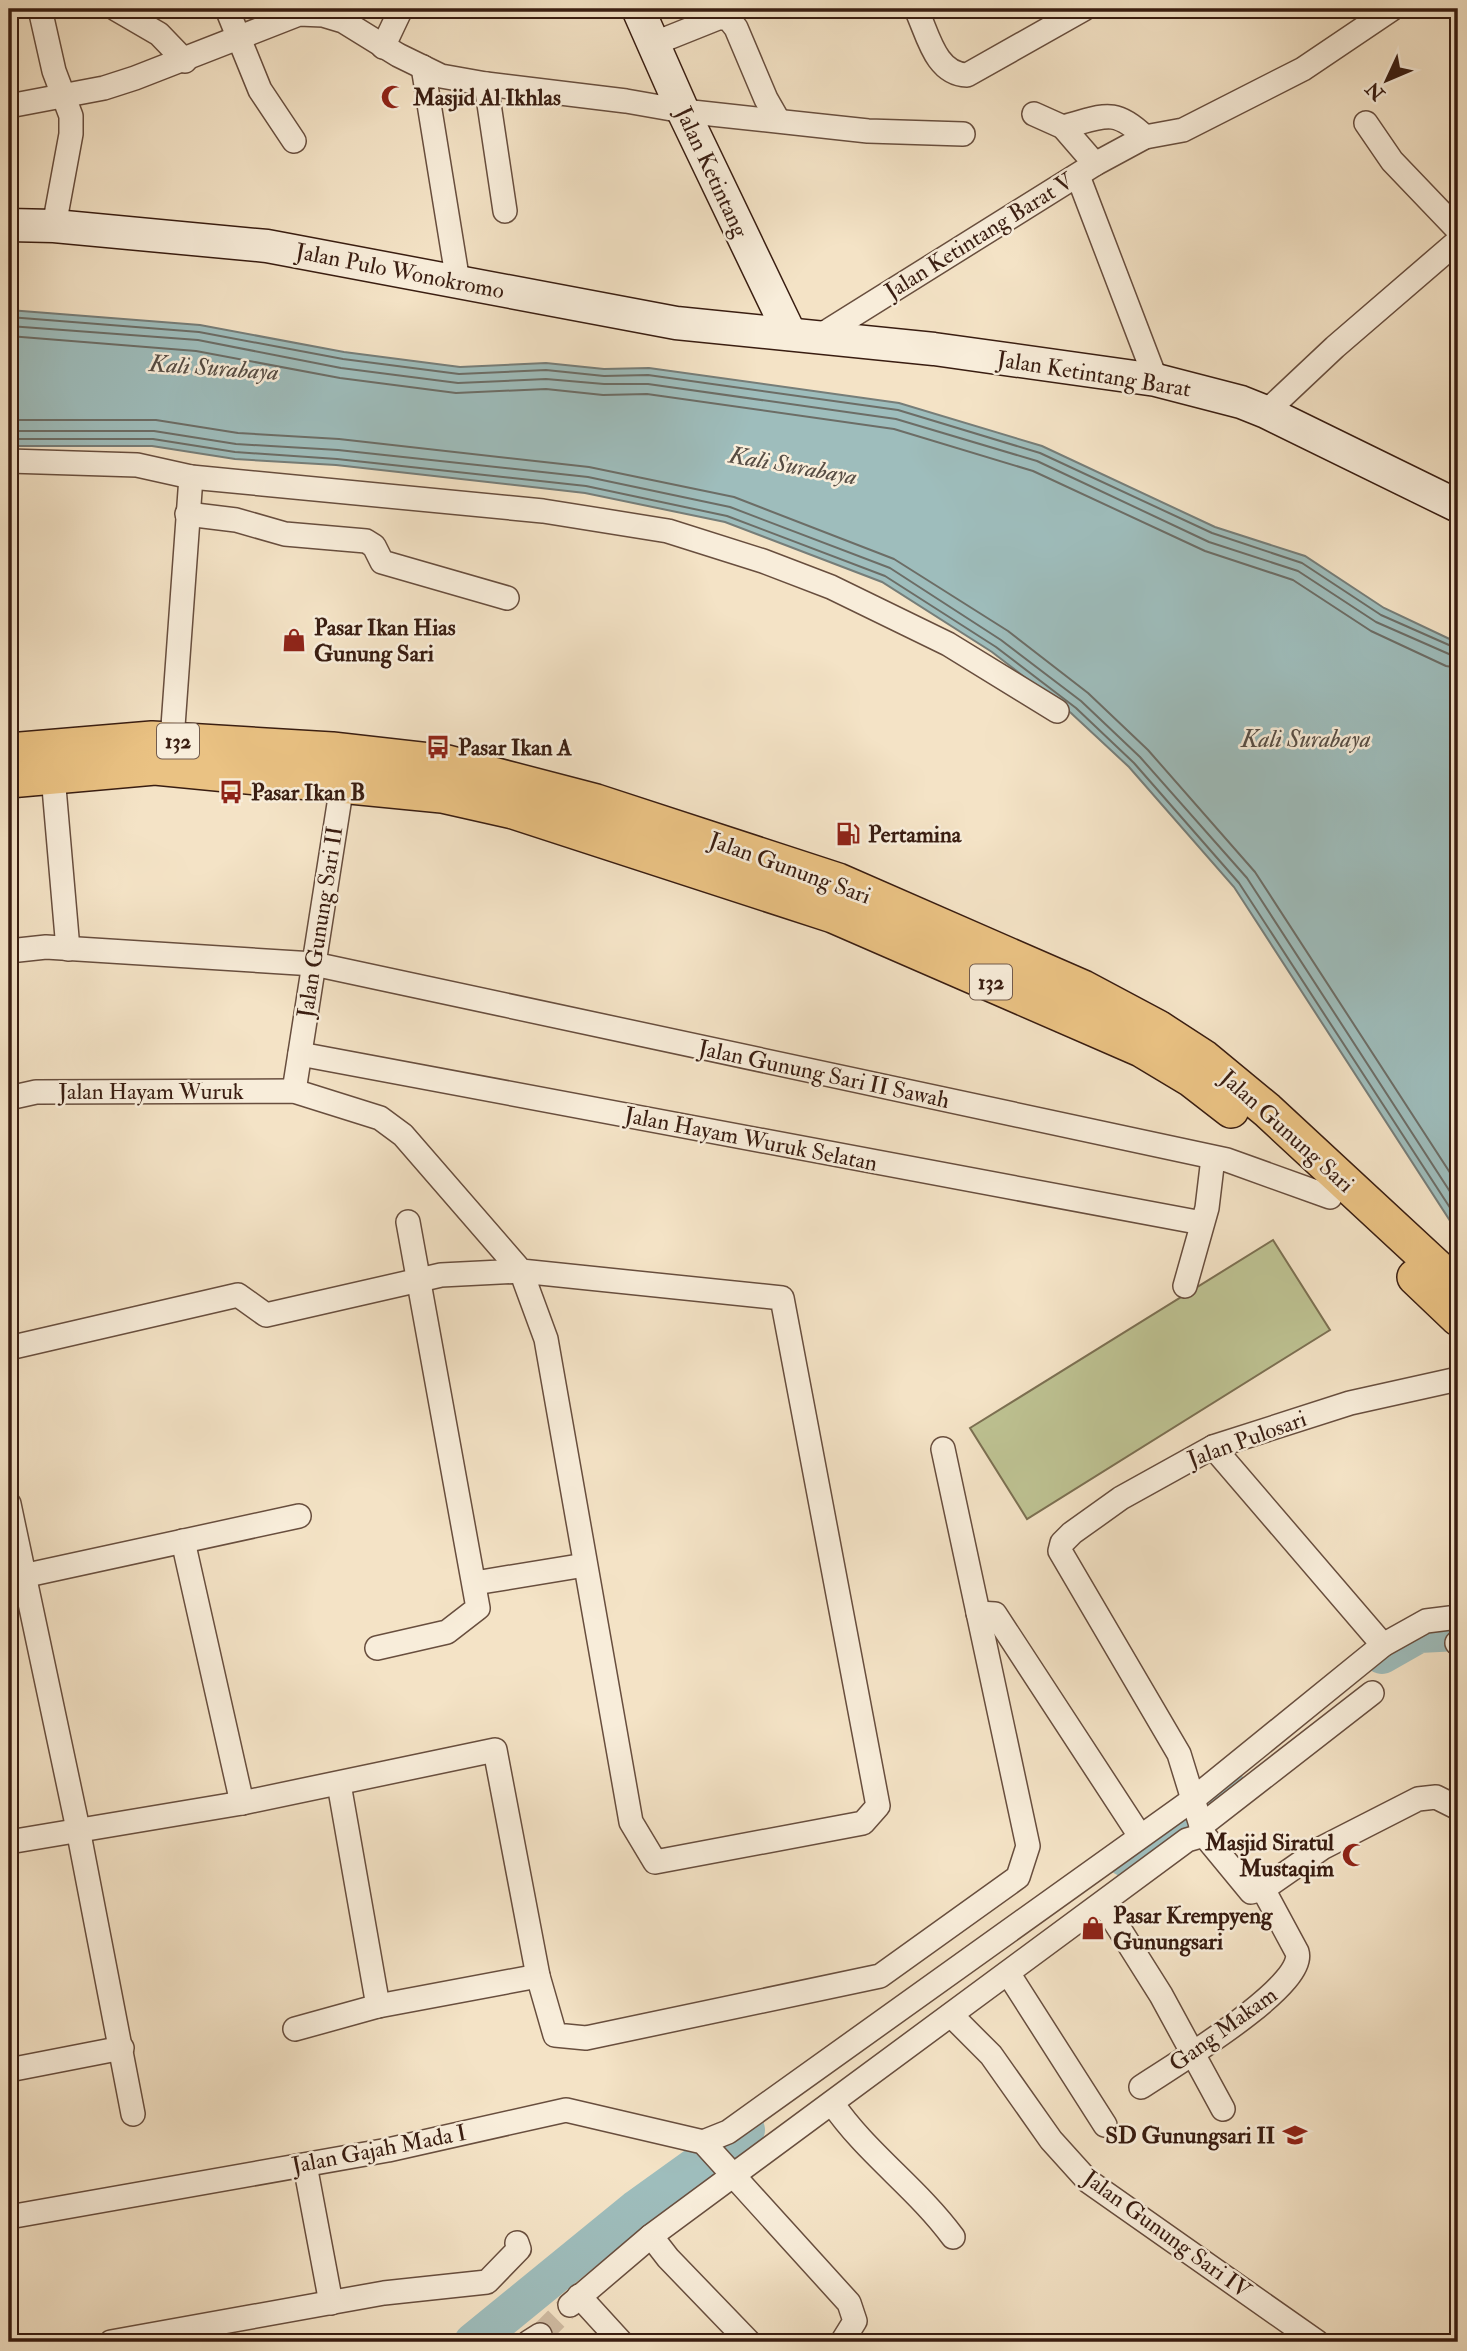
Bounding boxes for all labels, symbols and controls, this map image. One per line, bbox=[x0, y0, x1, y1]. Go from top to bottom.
north arrow bbox=[1352, 46, 1422, 116]
text: N bbox=[1360, 76, 1391, 106]
mosque icon: Masjid Al Ikhlas bbox=[379, 83, 407, 111]
place label: Masjid Al Ikhlas bbox=[412, 83, 561, 112]
street label: Jalan Ketintang bbox=[669, 101, 755, 243]
street label: Jalan Ketintang Barat V bbox=[878, 166, 1079, 306]
street label: Jalan Pulo Wonokromo bbox=[292, 236, 507, 305]
street label: Jalan Ketintang Barat bbox=[994, 344, 1193, 404]
water label: Kali Surabaya bbox=[147, 348, 280, 388]
water label: Kali Surabaya bbox=[726, 439, 859, 493]
place label: Pasar Ikan Hias Gunung Sari bbox=[314, 613, 456, 669]
shop icon: Pasar Ikan Hias Gunung Sari bbox=[280, 626, 308, 654]
road number: 132 bbox=[157, 724, 199, 758]
water label: Kali Surabaya bbox=[1240, 724, 1371, 755]
bus stop icon: Pasar Ikan A bbox=[424, 733, 452, 761]
place label: Pasar Ikan A bbox=[458, 733, 572, 762]
bus stop icon: Pasar Ikan B bbox=[217, 778, 245, 806]
place label: Pasar Ikan B bbox=[251, 778, 365, 807]
fuel station icon: Pertamina bbox=[834, 820, 862, 848]
place label: Pertamina bbox=[868, 820, 963, 849]
street label: Jalan Gunung Sari II bbox=[290, 824, 349, 1021]
street label: Jalan Gunung Sari bbox=[704, 825, 875, 911]
road number: 132 bbox=[970, 964, 1012, 1000]
street label: Jalan Gunung Sari II Sawah bbox=[695, 1033, 952, 1115]
street label: Jalan Gunung Sari bbox=[1213, 1063, 1360, 1199]
street label: Jalan Hayam Wuruk bbox=[57, 1077, 244, 1106]
street label: Jalan Hayam Wuruk Selatan bbox=[621, 1100, 880, 1178]
street label: Jalan Pulosari bbox=[1183, 1404, 1310, 1474]
place label: Masjid Siratul Mustaqim bbox=[1204, 1828, 1335, 1884]
mosque icon: Masjid Siratul Mustaqim bbox=[1340, 1841, 1368, 1869]
place label: Pasar Krempyeng Gunungsari bbox=[1113, 1901, 1274, 1957]
shop icon: Pasar Krempyeng Gunungsari bbox=[1079, 1914, 1107, 1942]
street label: Gang Makam bbox=[1163, 1980, 1283, 2078]
street label: Jalan Gajah Mada I bbox=[288, 2118, 469, 2180]
place label: SD Gunungsari II bbox=[1105, 2121, 1275, 2151]
school or university icon: SD Gunungsari II bbox=[1281, 2121, 1309, 2149]
street label: Jalan Gunung Sari IV bbox=[1077, 2163, 1257, 2305]

